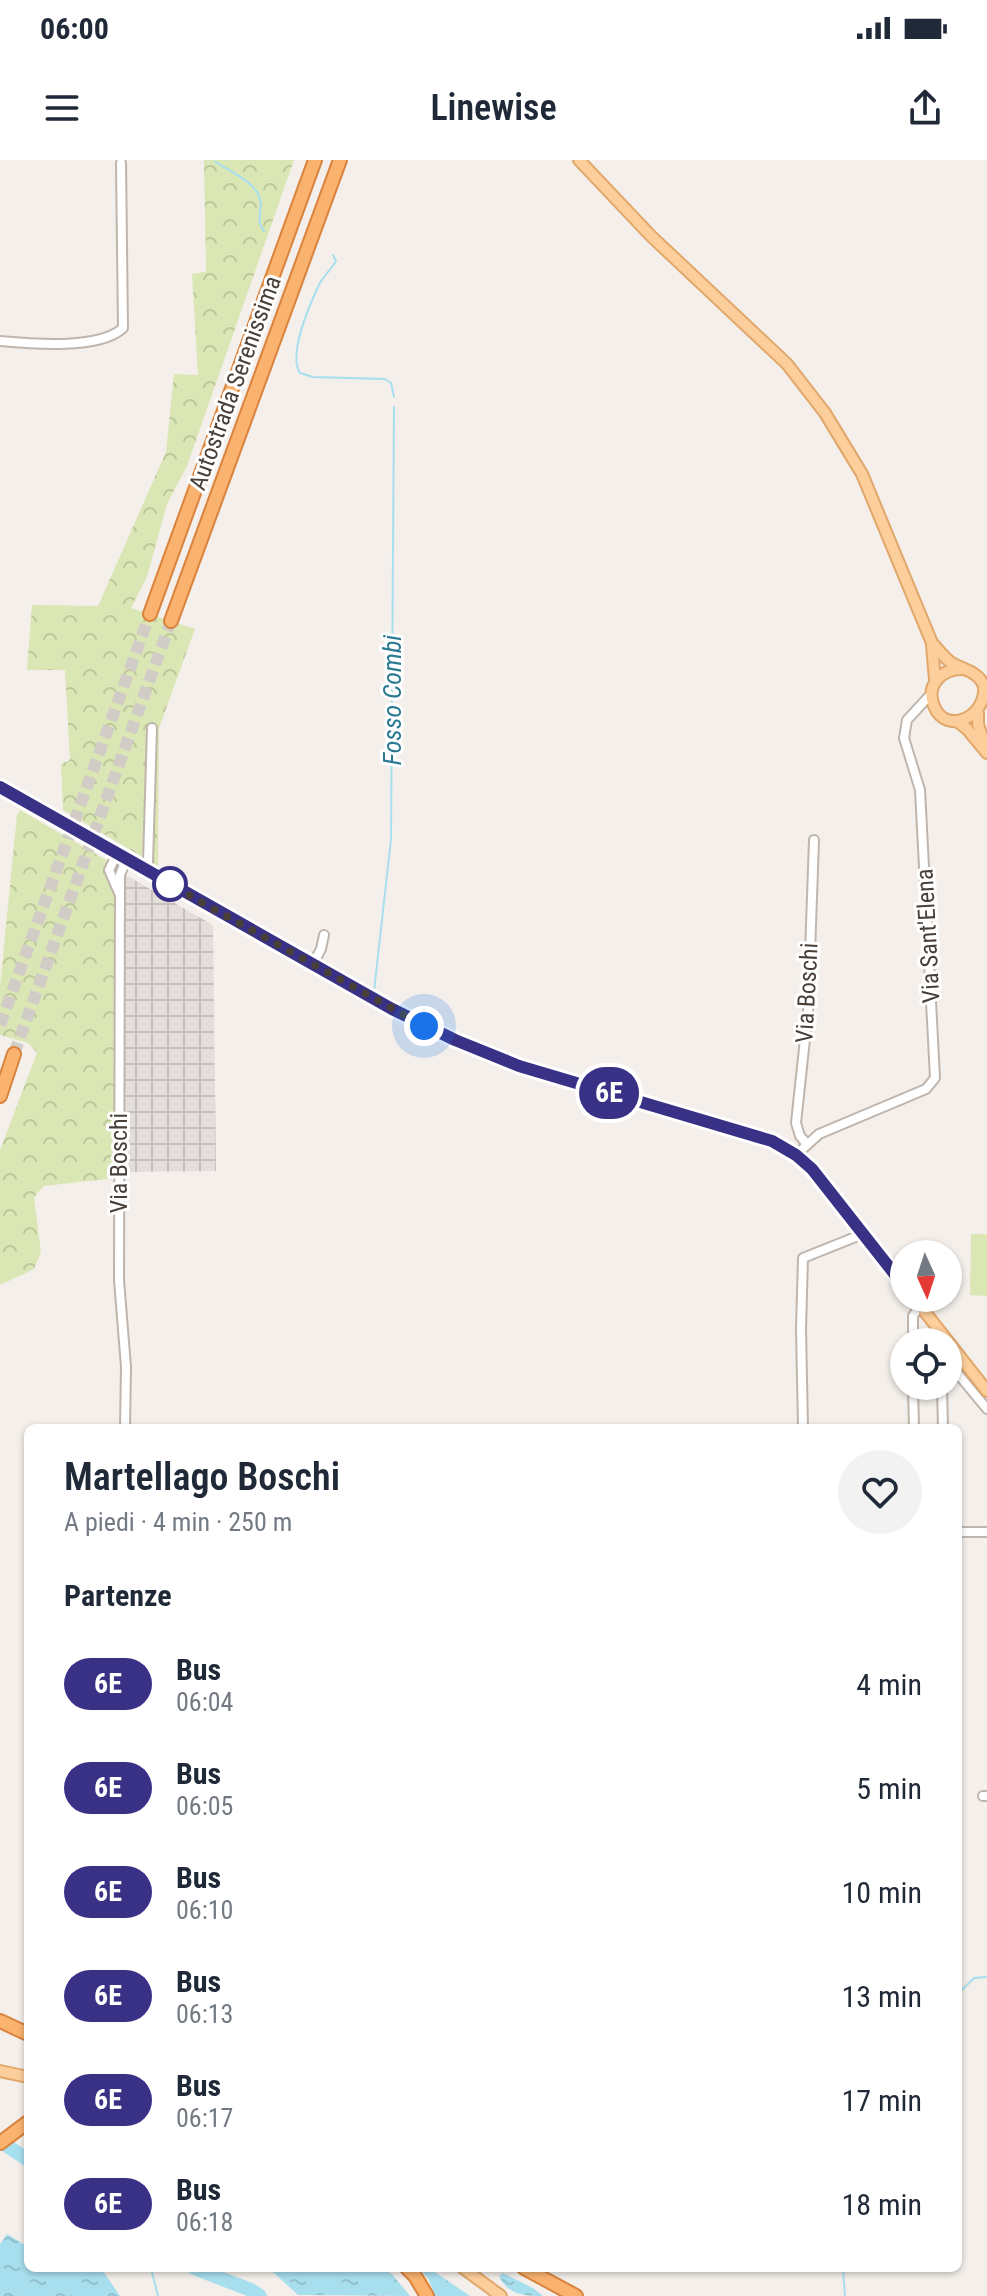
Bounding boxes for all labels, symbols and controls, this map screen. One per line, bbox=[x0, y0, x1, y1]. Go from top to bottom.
text: 06:00 bbox=[40, 11, 109, 46]
icon: menu bbox=[40, 86, 84, 130]
icon: share bbox=[903, 86, 947, 130]
text: Linewise bbox=[430, 87, 557, 129]
street label: Autostrada Serenissima bbox=[183, 272, 287, 494]
water label: Fosso Combi bbox=[377, 635, 407, 765]
unlabelled marker bbox=[153, 867, 187, 901]
street label: Via Sant'Elena bbox=[910, 868, 946, 1004]
street label: Via Boschi bbox=[790, 942, 824, 1044]
your location bbox=[404, 1006, 444, 1046]
line badge: 6E bbox=[573, 1067, 645, 1119]
text: 6E bbox=[595, 1076, 623, 1109]
street label: Via Boschi bbox=[105, 1113, 133, 1213]
north arrow bbox=[890, 1240, 962, 1312]
map controls bbox=[890, 1240, 962, 1400]
button: locate bbox=[890, 1328, 962, 1400]
button: heart bbox=[838, 1450, 922, 1534]
text: Martellago Boschi bbox=[64, 1455, 340, 1499]
text: A piedi · 4 min · 250 m bbox=[64, 1507, 292, 1537]
text: Partenze bbox=[64, 1578, 172, 1613]
text: Bus bbox=[176, 1652, 221, 1687]
text: 6E bbox=[94, 1667, 122, 1700]
text: 4 min bbox=[856, 1667, 922, 1702]
text: 06:04 bbox=[176, 1687, 233, 1717]
text: Bus bbox=[176, 1756, 221, 1791]
text: 6E bbox=[94, 1771, 122, 1804]
text: 5 min bbox=[856, 1771, 922, 1806]
text: 06:05 bbox=[176, 1791, 233, 1821]
text: Bus bbox=[176, 1860, 221, 1895]
text: 6E bbox=[94, 1875, 122, 1908]
text: 10 min bbox=[841, 1875, 922, 1910]
text: 06:10 bbox=[176, 1895, 233, 1925]
text: Bus bbox=[176, 1964, 221, 1999]
text: 6E bbox=[94, 1979, 122, 2012]
text: 13 min bbox=[841, 1979, 922, 2014]
text: 06:13 bbox=[176, 1999, 233, 2029]
text: Bus bbox=[176, 2068, 221, 2103]
text: 6E bbox=[94, 2083, 122, 2116]
text: 17 min bbox=[841, 2083, 922, 2118]
text: 06:17 bbox=[176, 2103, 233, 2133]
text: Bus bbox=[176, 2172, 221, 2207]
text: 6E bbox=[94, 2187, 122, 2220]
text: 18 min bbox=[841, 2187, 922, 2222]
text: 06:18 bbox=[176, 2207, 233, 2237]

